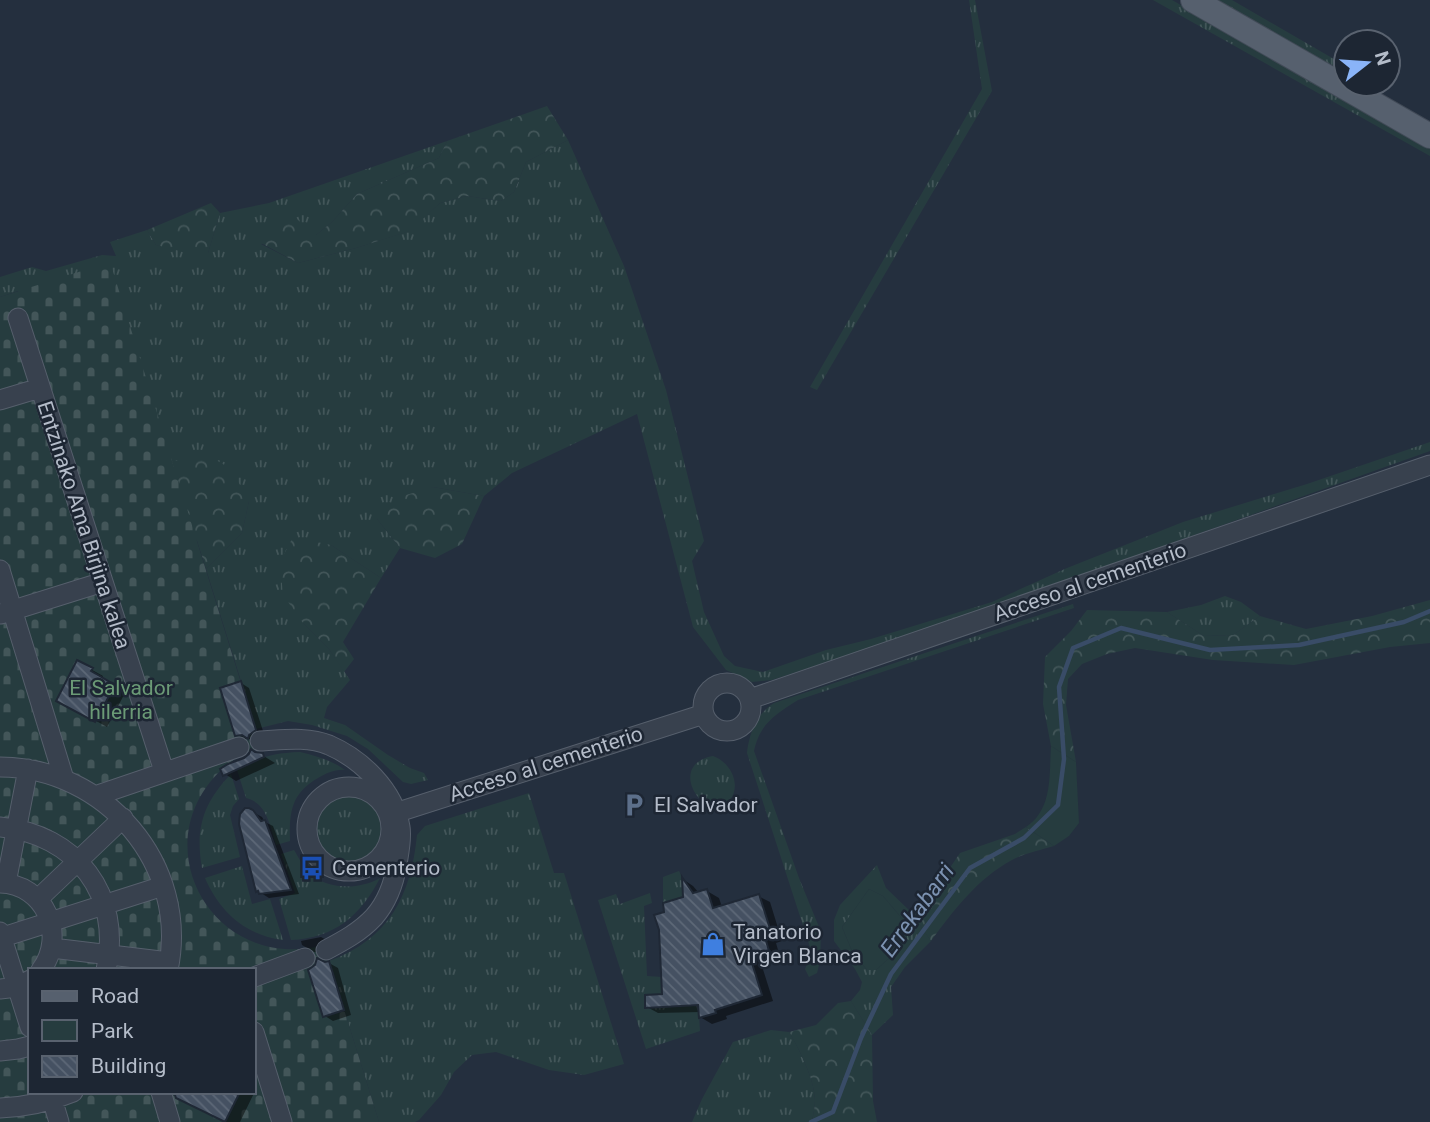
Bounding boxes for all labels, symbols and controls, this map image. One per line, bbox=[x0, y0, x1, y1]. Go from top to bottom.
north arrow bbox=[1332, 28, 1402, 98]
text: N bbox=[1370, 48, 1396, 68]
street label: Entzinako Ama Birjina kalea bbox=[33, 398, 135, 652]
street label: Acceso al cementerio bbox=[991, 538, 1189, 626]
park label: El Salvador hilerria bbox=[69, 676, 173, 724]
street label: Acceso al cementerio bbox=[446, 721, 646, 807]
parking icon: El Salvador bbox=[620, 791, 648, 819]
place label: El Salvador bbox=[654, 793, 758, 817]
bus stop icon: Cementerio bbox=[298, 854, 326, 882]
place label: Cementerio bbox=[332, 856, 440, 880]
water label: Errekabarri bbox=[875, 858, 960, 962]
place label: Tanatorio Virgen Blanca bbox=[733, 920, 862, 968]
shop icon: Tanatorio Virgen Blanca bbox=[699, 930, 727, 958]
legend bbox=[28, 968, 256, 1094]
text: Road bbox=[91, 984, 139, 1008]
text: Park bbox=[91, 1019, 134, 1043]
text: Building bbox=[91, 1054, 166, 1078]

